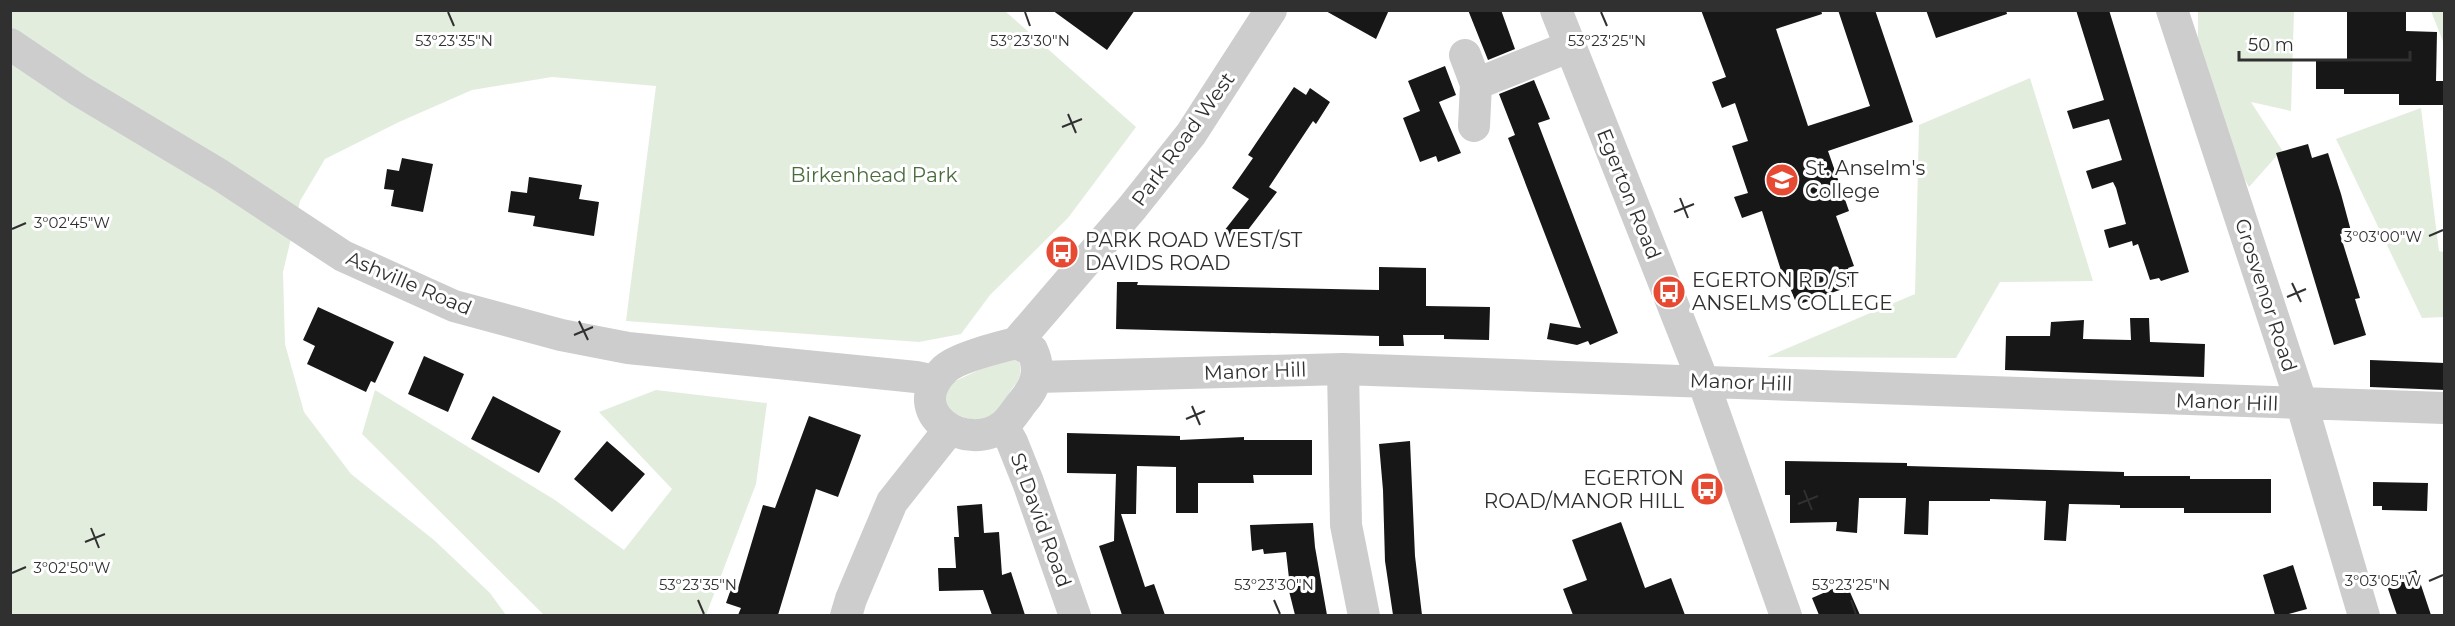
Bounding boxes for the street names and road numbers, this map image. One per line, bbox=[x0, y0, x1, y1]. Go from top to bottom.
street label: Park Road West bbox=[1126, 67, 1240, 211]
street label: Egerton Road bbox=[1592, 125, 1666, 263]
street label: Grosvenor Road bbox=[2230, 215, 2302, 375]
street label: Ashville Road bbox=[343, 246, 475, 320]
street label: Manor Hill bbox=[1203, 357, 1307, 385]
street label: Manor Hill bbox=[1689, 368, 1793, 396]
street label: Manor Hill bbox=[2175, 388, 2279, 416]
street label: St David Road bbox=[1006, 450, 1076, 590]

